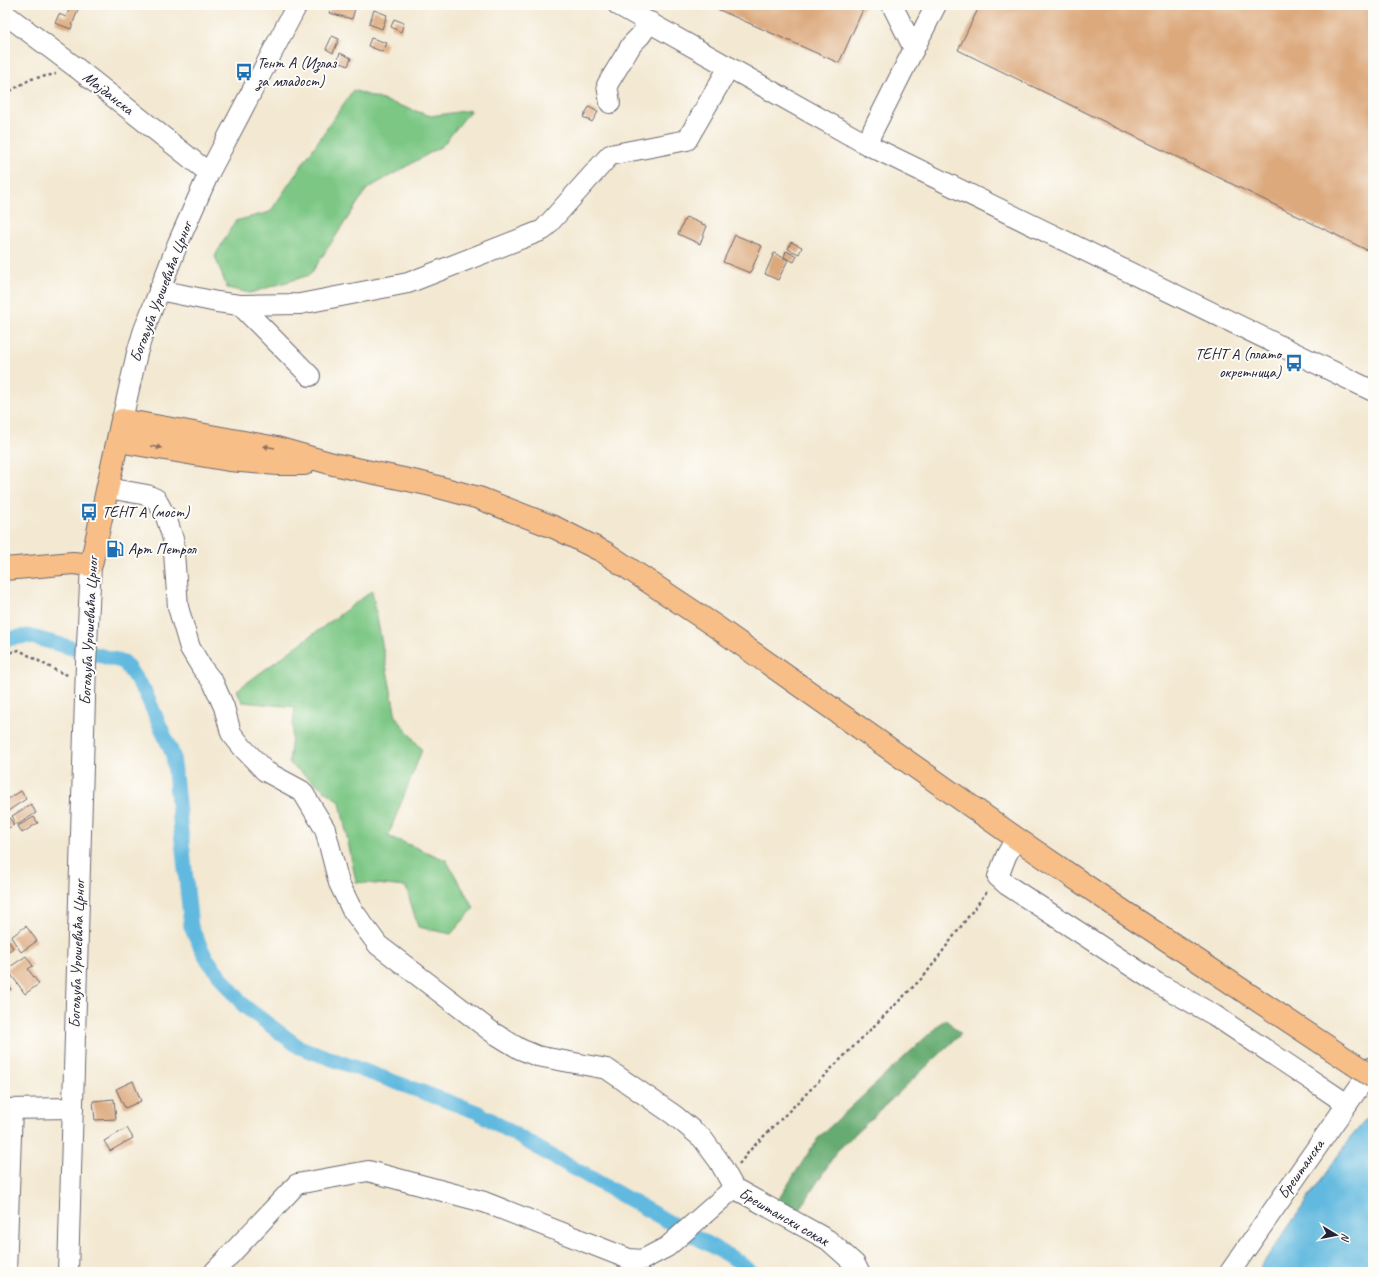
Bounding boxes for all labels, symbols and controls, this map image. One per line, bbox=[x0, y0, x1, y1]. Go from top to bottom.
place label: Тент А (Излаз за младост) bbox=[255, 53, 337, 91]
bus stop icon: Тент А (Излаз за младост) bbox=[234, 62, 254, 82]
street label: Мајданска bbox=[79, 67, 139, 120]
street label: Богољуба Урошевића Црног bbox=[125, 217, 198, 365]
place label: ТЕНТ А (плато окретница) bbox=[1195, 344, 1283, 382]
bus stop icon: ТЕНТ А (плато окретница) bbox=[1284, 353, 1304, 373]
one-way arrow bbox=[263, 443, 275, 449]
one-way arrow bbox=[150, 444, 162, 450]
bus stop icon: ТЕНТ А (мост) bbox=[79, 502, 99, 522]
place label: ТЕНТ А (мост) bbox=[102, 502, 190, 522]
fuel station icon: Арт Петрол bbox=[105, 539, 125, 559]
place label: Арт Петрол bbox=[128, 539, 197, 559]
street label: Богољуба Урошевића Црног bbox=[75, 554, 103, 705]
street label: Богољуба Урошевића Црног bbox=[64, 877, 90, 1028]
street label: Брештанска bbox=[1273, 1134, 1330, 1203]
street label: Брештански сокак bbox=[736, 1183, 833, 1251]
north arrow bbox=[1316, 1215, 1356, 1255]
text: N bbox=[1338, 1232, 1353, 1243]

